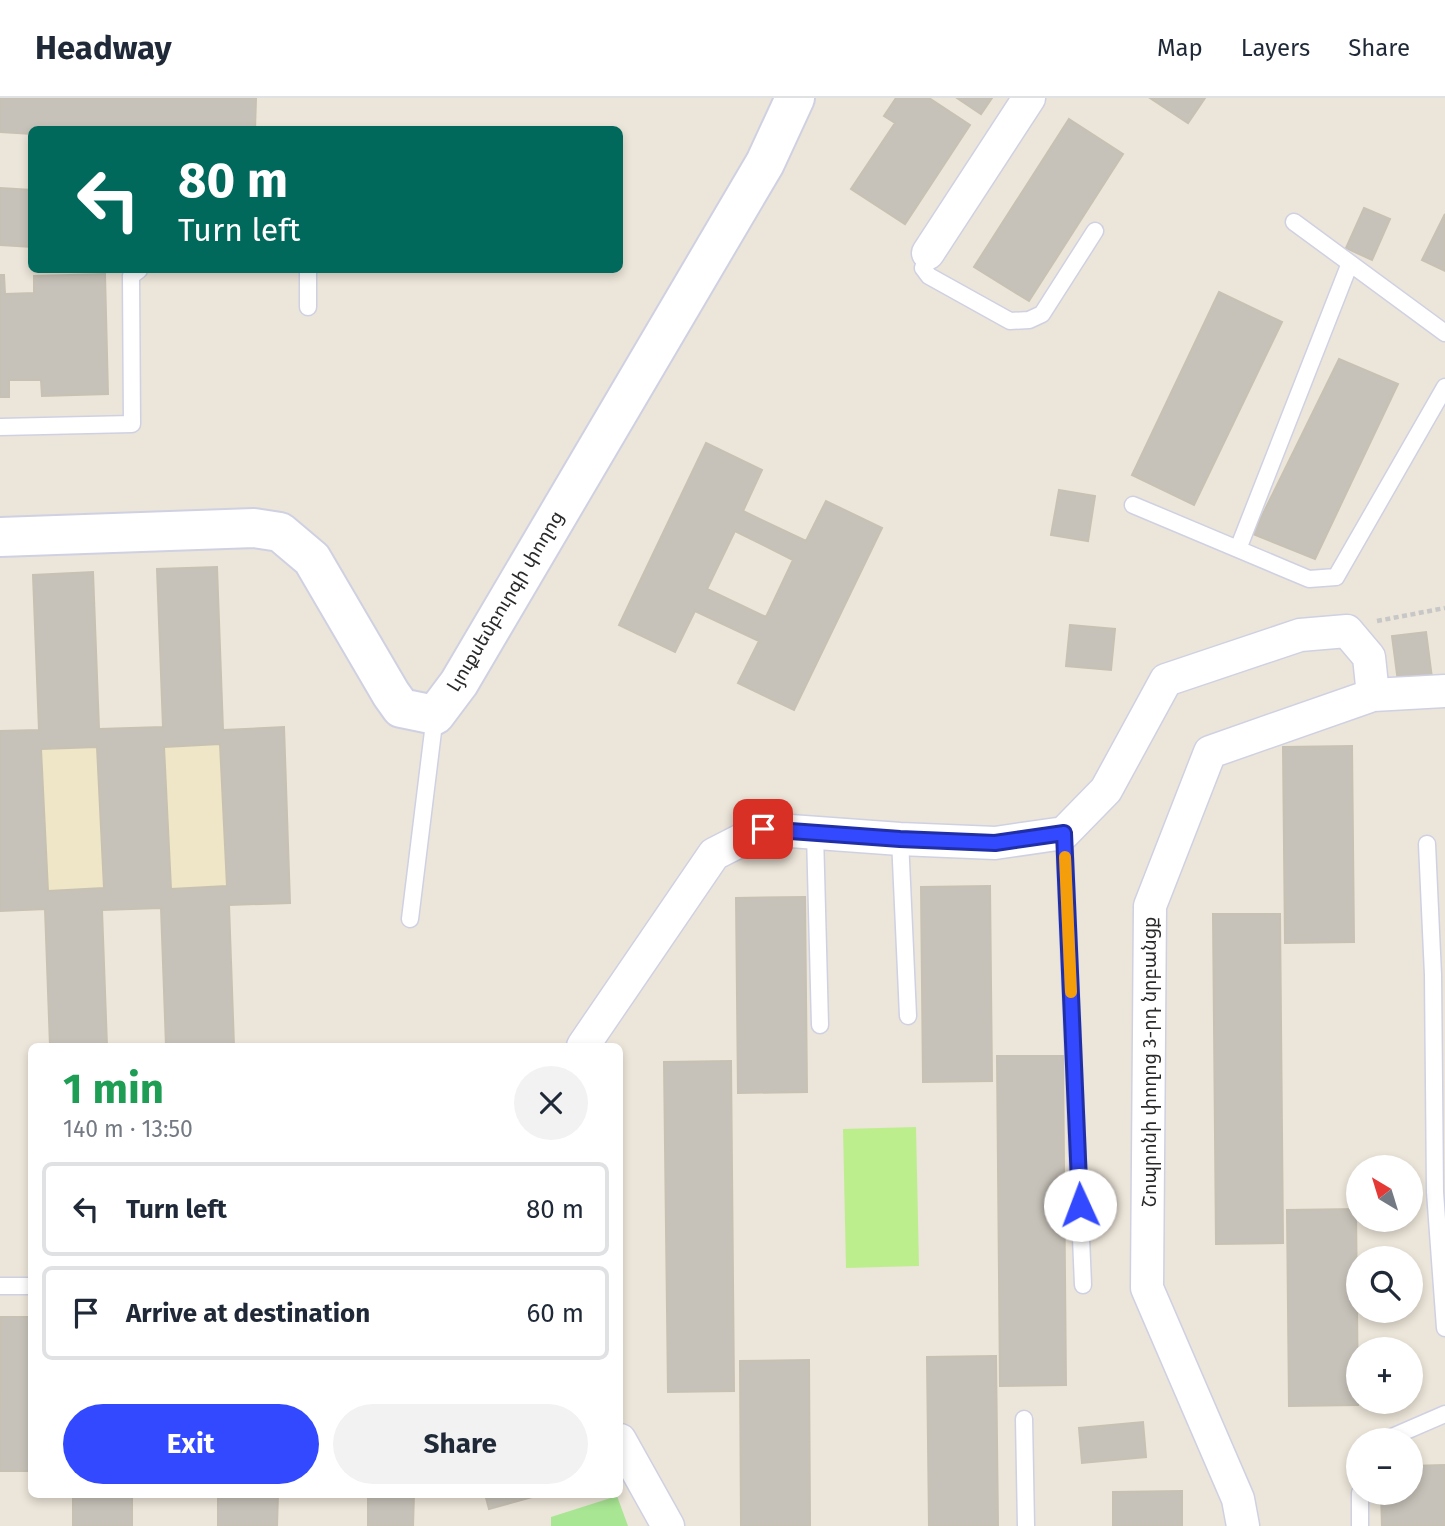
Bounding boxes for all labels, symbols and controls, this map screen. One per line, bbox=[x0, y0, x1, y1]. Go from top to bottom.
text: Headway bbox=[35, 28, 172, 68]
text: Map bbox=[1157, 34, 1203, 62]
text: Layers bbox=[1241, 34, 1310, 62]
text: Share bbox=[1348, 34, 1410, 62]
text: 80 m bbox=[178, 151, 288, 210]
icon: left bbox=[63, 154, 154, 245]
text: Turn left bbox=[178, 211, 300, 249]
street label: Լյուքսեմբուրգի փողոց bbox=[442, 507, 568, 695]
pin bbox=[733, 799, 793, 859]
icon: arrive bbox=[744, 810, 782, 848]
street label: Շոպրոնի փողոց 3-րդ նրբանցք bbox=[1138, 917, 1161, 1207]
text: 1 min bbox=[63, 1064, 164, 1114]
button: close bbox=[514, 1066, 588, 1140]
text: 140 m · 13:50 bbox=[63, 1115, 193, 1143]
north arrow bbox=[1346, 1155, 1423, 1232]
map controls bbox=[1346, 1155, 1423, 1505]
position arrow bbox=[1043, 1168, 1117, 1242]
icon: left bbox=[67, 1190, 105, 1228]
text: Turn left bbox=[126, 1194, 227, 1225]
text: 80 m bbox=[526, 1194, 584, 1225]
button: search bbox=[1346, 1246, 1423, 1323]
icon: arrive bbox=[67, 1294, 105, 1332]
text: Arrive at destination bbox=[126, 1298, 370, 1329]
text: 60 m bbox=[526, 1298, 584, 1329]
button: + bbox=[1346, 1337, 1423, 1414]
button: Exit bbox=[63, 1404, 319, 1484]
button: Share bbox=[333, 1404, 588, 1484]
button: − bbox=[1346, 1428, 1423, 1505]

